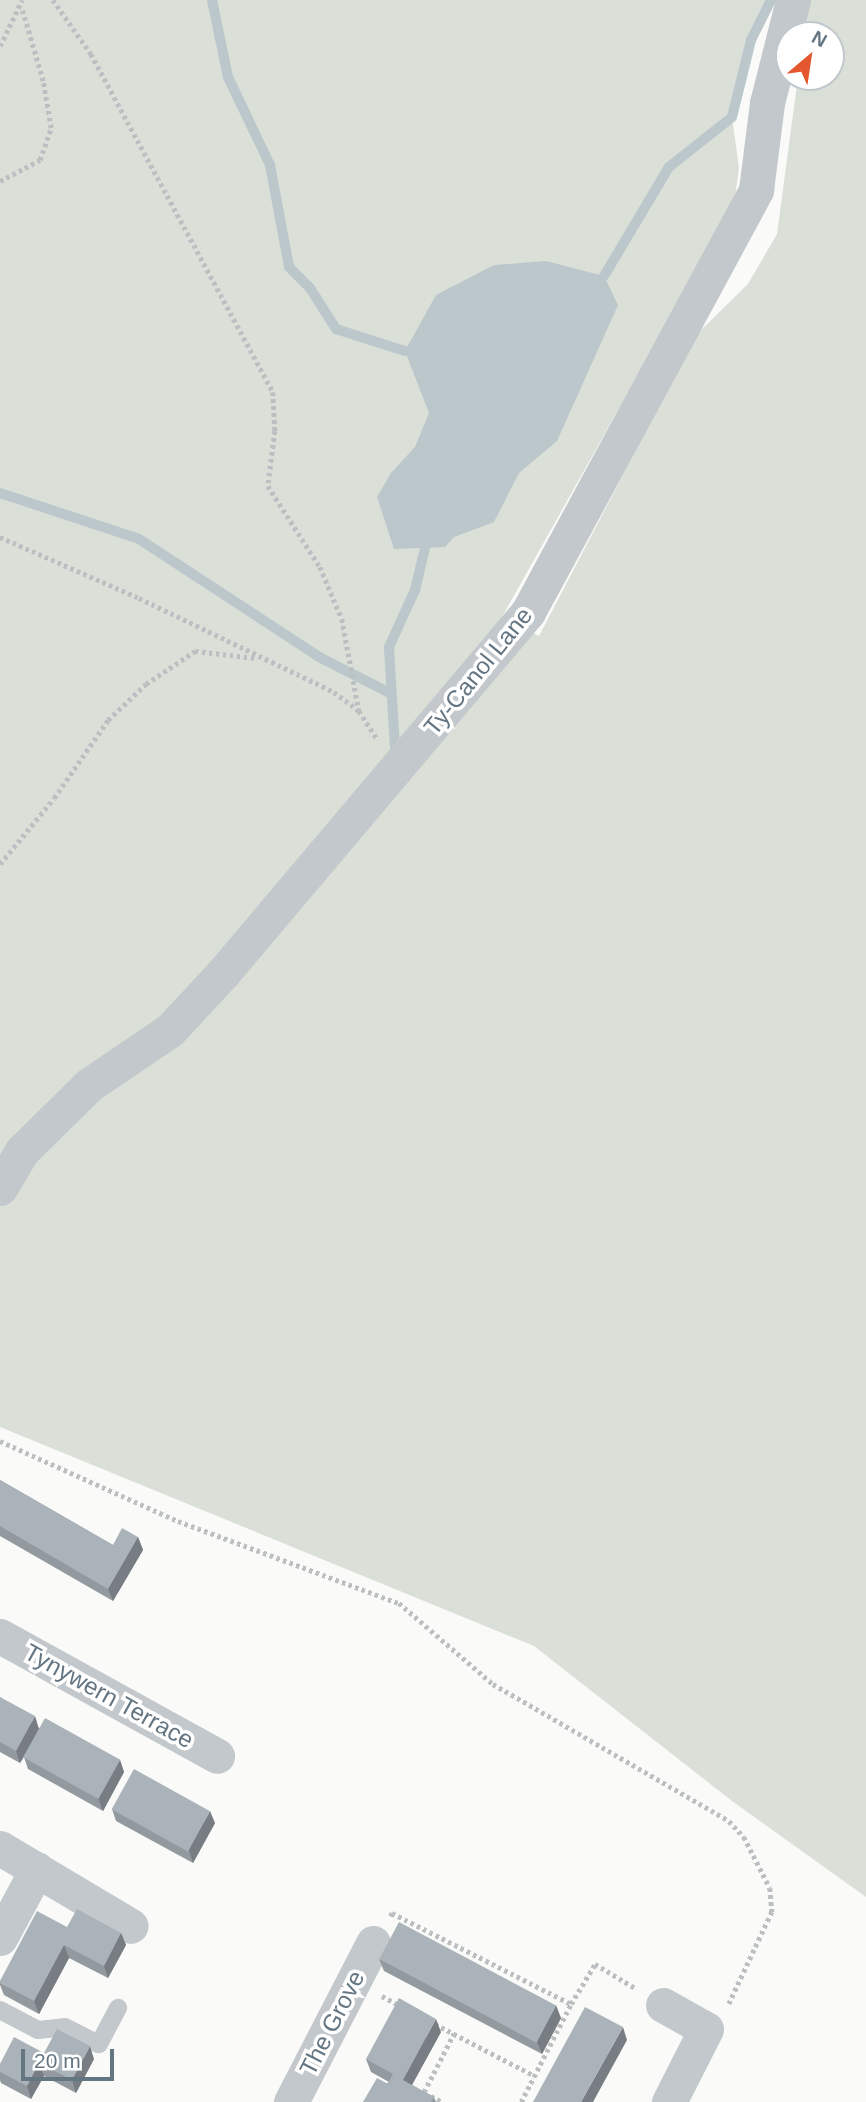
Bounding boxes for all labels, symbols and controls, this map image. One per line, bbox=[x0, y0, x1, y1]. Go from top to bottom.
north arrow bbox=[775, 21, 845, 91]
text: N bbox=[808, 26, 831, 51]
street label: Ty-Canol Lane bbox=[418, 601, 538, 741]
street label: Tynywern Terrace bbox=[19, 1637, 199, 1755]
street label: The Grove bbox=[293, 1966, 371, 2080]
scale bar bbox=[24, 2036, 117, 2080]
text: 20 m bbox=[34, 2049, 81, 2072]

